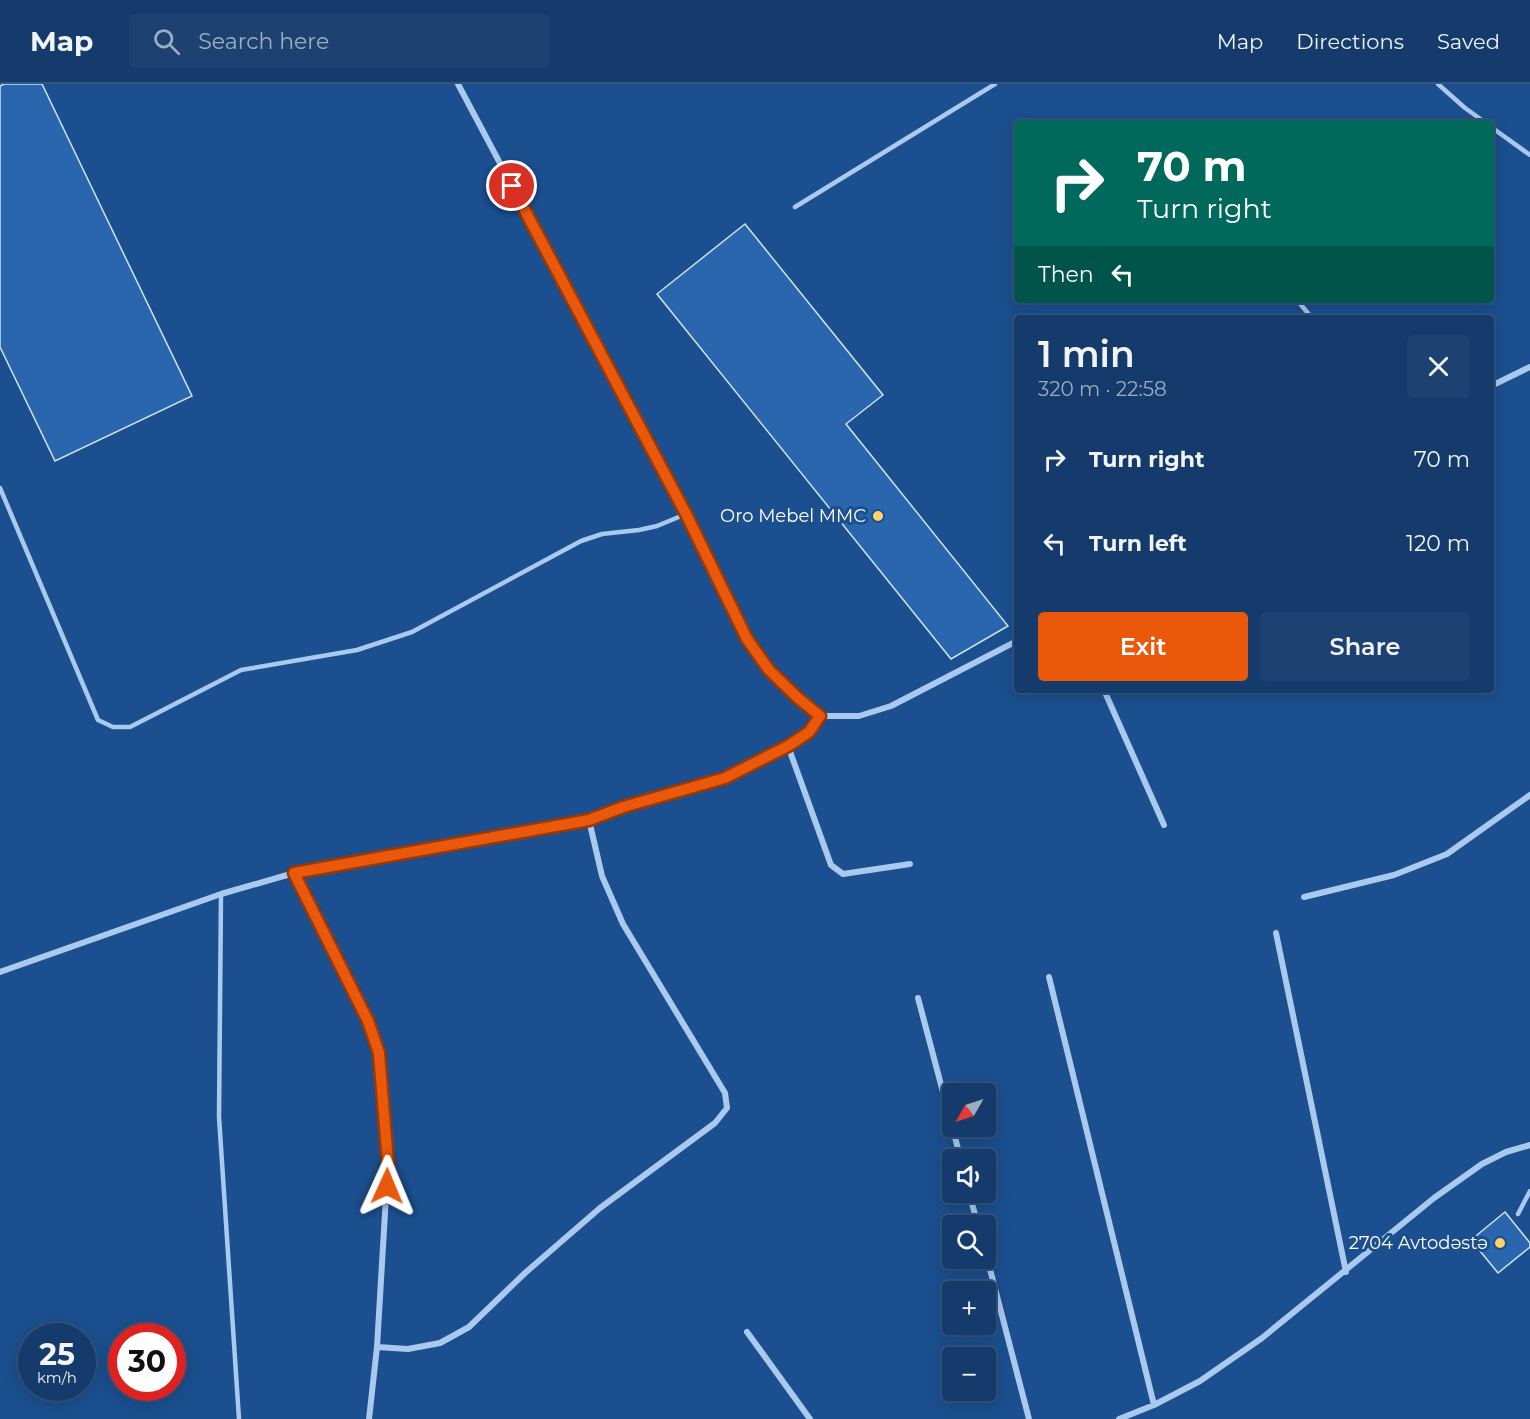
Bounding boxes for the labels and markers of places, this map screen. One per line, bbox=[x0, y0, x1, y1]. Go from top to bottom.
pin bbox=[486, 160, 537, 211]
place label: Oro Mebel MMC bbox=[720, 505, 866, 527]
marker: Oro Mebel MMC bbox=[871, 509, 885, 523]
place label: 2704 Avtodəstə bbox=[1349, 1232, 1488, 1254]
marker: 2704 Avtodəstə bbox=[1493, 1236, 1507, 1250]

